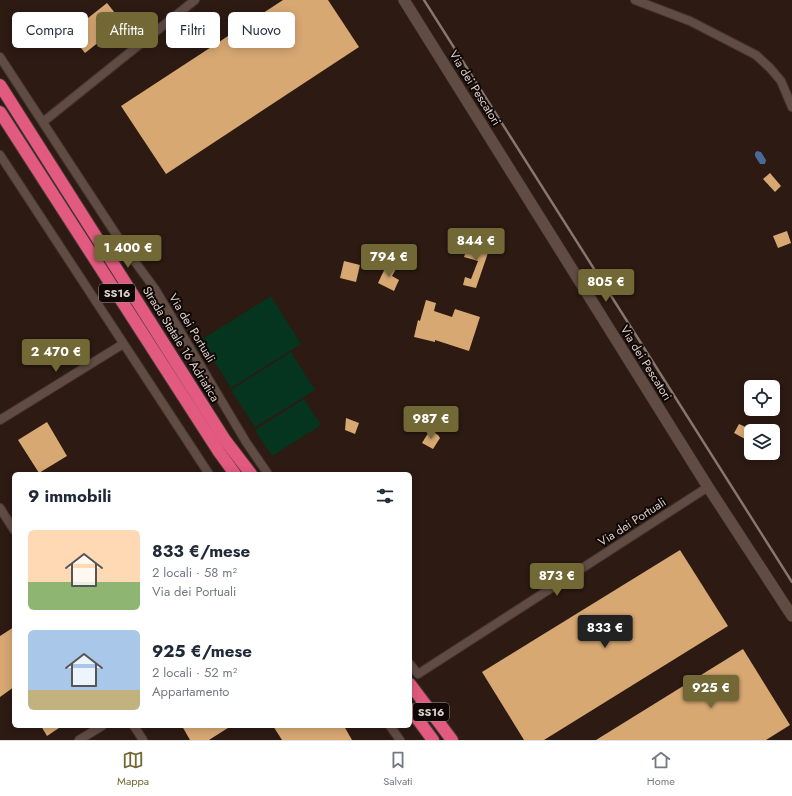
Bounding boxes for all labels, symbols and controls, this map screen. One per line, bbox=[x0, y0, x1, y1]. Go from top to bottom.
chip: Compra bbox=[12, 12, 88, 48]
chip: Affitta bbox=[96, 12, 158, 48]
chip: Filtri bbox=[166, 12, 220, 48]
chip: Nuovo bbox=[228, 12, 295, 48]
street label: Via dei Pescatori bbox=[445, 47, 505, 129]
pin: 844 € bbox=[448, 228, 504, 262]
text: 844 € bbox=[457, 231, 495, 250]
pin: 1 400 € bbox=[91, 235, 165, 269]
text: 1 400 € bbox=[103, 238, 153, 257]
pin: 794 € bbox=[361, 244, 417, 278]
text: 794 € bbox=[370, 247, 408, 266]
pin: 805 € bbox=[578, 269, 634, 303]
text: 805 € bbox=[587, 272, 625, 291]
street label: Strada Statale 16 Adriatica bbox=[138, 283, 224, 405]
road number: SS16 bbox=[99, 284, 135, 302]
street label: Via dei Portuali bbox=[164, 290, 220, 366]
street label: Via dei Pescatori bbox=[616, 322, 676, 404]
pin: 2 470 € bbox=[19, 339, 93, 373]
text: 2 470 € bbox=[31, 342, 81, 361]
map controls bbox=[744, 380, 780, 460]
button: locate bbox=[744, 380, 780, 416]
pin: 987 € bbox=[403, 406, 459, 440]
text: 987 € bbox=[413, 409, 449, 428]
button: layers bbox=[744, 424, 780, 460]
text: 9 immobili bbox=[28, 484, 112, 508]
icon: filters bbox=[374, 485, 396, 507]
street label: Via dei Portuali bbox=[594, 493, 670, 551]
text: 833 €/mese bbox=[152, 539, 250, 563]
icon: home bbox=[60, 546, 108, 594]
text: 2 locali · 58 m² bbox=[152, 563, 237, 582]
pin: 873 € bbox=[529, 563, 585, 597]
text: 873 € bbox=[539, 566, 575, 585]
text: Via dei Portuali bbox=[152, 582, 236, 601]
pin: 833 € bbox=[577, 615, 633, 649]
text: 833 € bbox=[587, 618, 623, 637]
text: 925 €/mese bbox=[152, 639, 252, 663]
icon: home bbox=[60, 646, 108, 694]
text: 2 locali · 52 m² bbox=[152, 663, 237, 682]
pin: 925 € bbox=[683, 675, 739, 709]
text: 925 € bbox=[692, 678, 730, 697]
text: Appartamento bbox=[152, 682, 229, 701]
road number: SS16 bbox=[413, 703, 449, 721]
tab: Mappa bbox=[117, 749, 149, 789]
tab: Salvati bbox=[383, 749, 413, 789]
tab: Home bbox=[647, 749, 675, 789]

